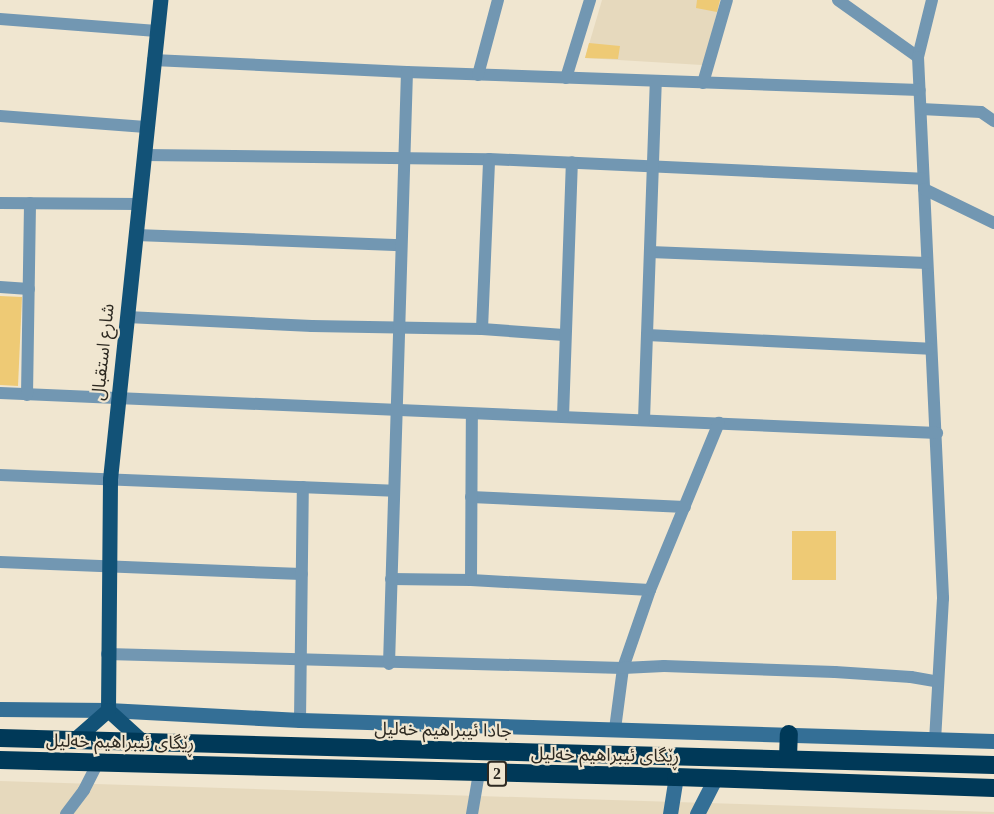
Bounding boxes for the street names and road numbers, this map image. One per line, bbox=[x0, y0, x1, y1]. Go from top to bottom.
street label: شارع استقبال bbox=[87, 302, 119, 402]
street label: جادا ئیبراهیم خەلیل bbox=[374, 718, 512, 742]
street label: ڕێگای ئیبراهیم خەلیل bbox=[46, 730, 194, 754]
street label: ڕێگای ئیبراهیم خەلیل bbox=[531, 743, 679, 767]
road number: 2 bbox=[486, 761, 508, 787]

